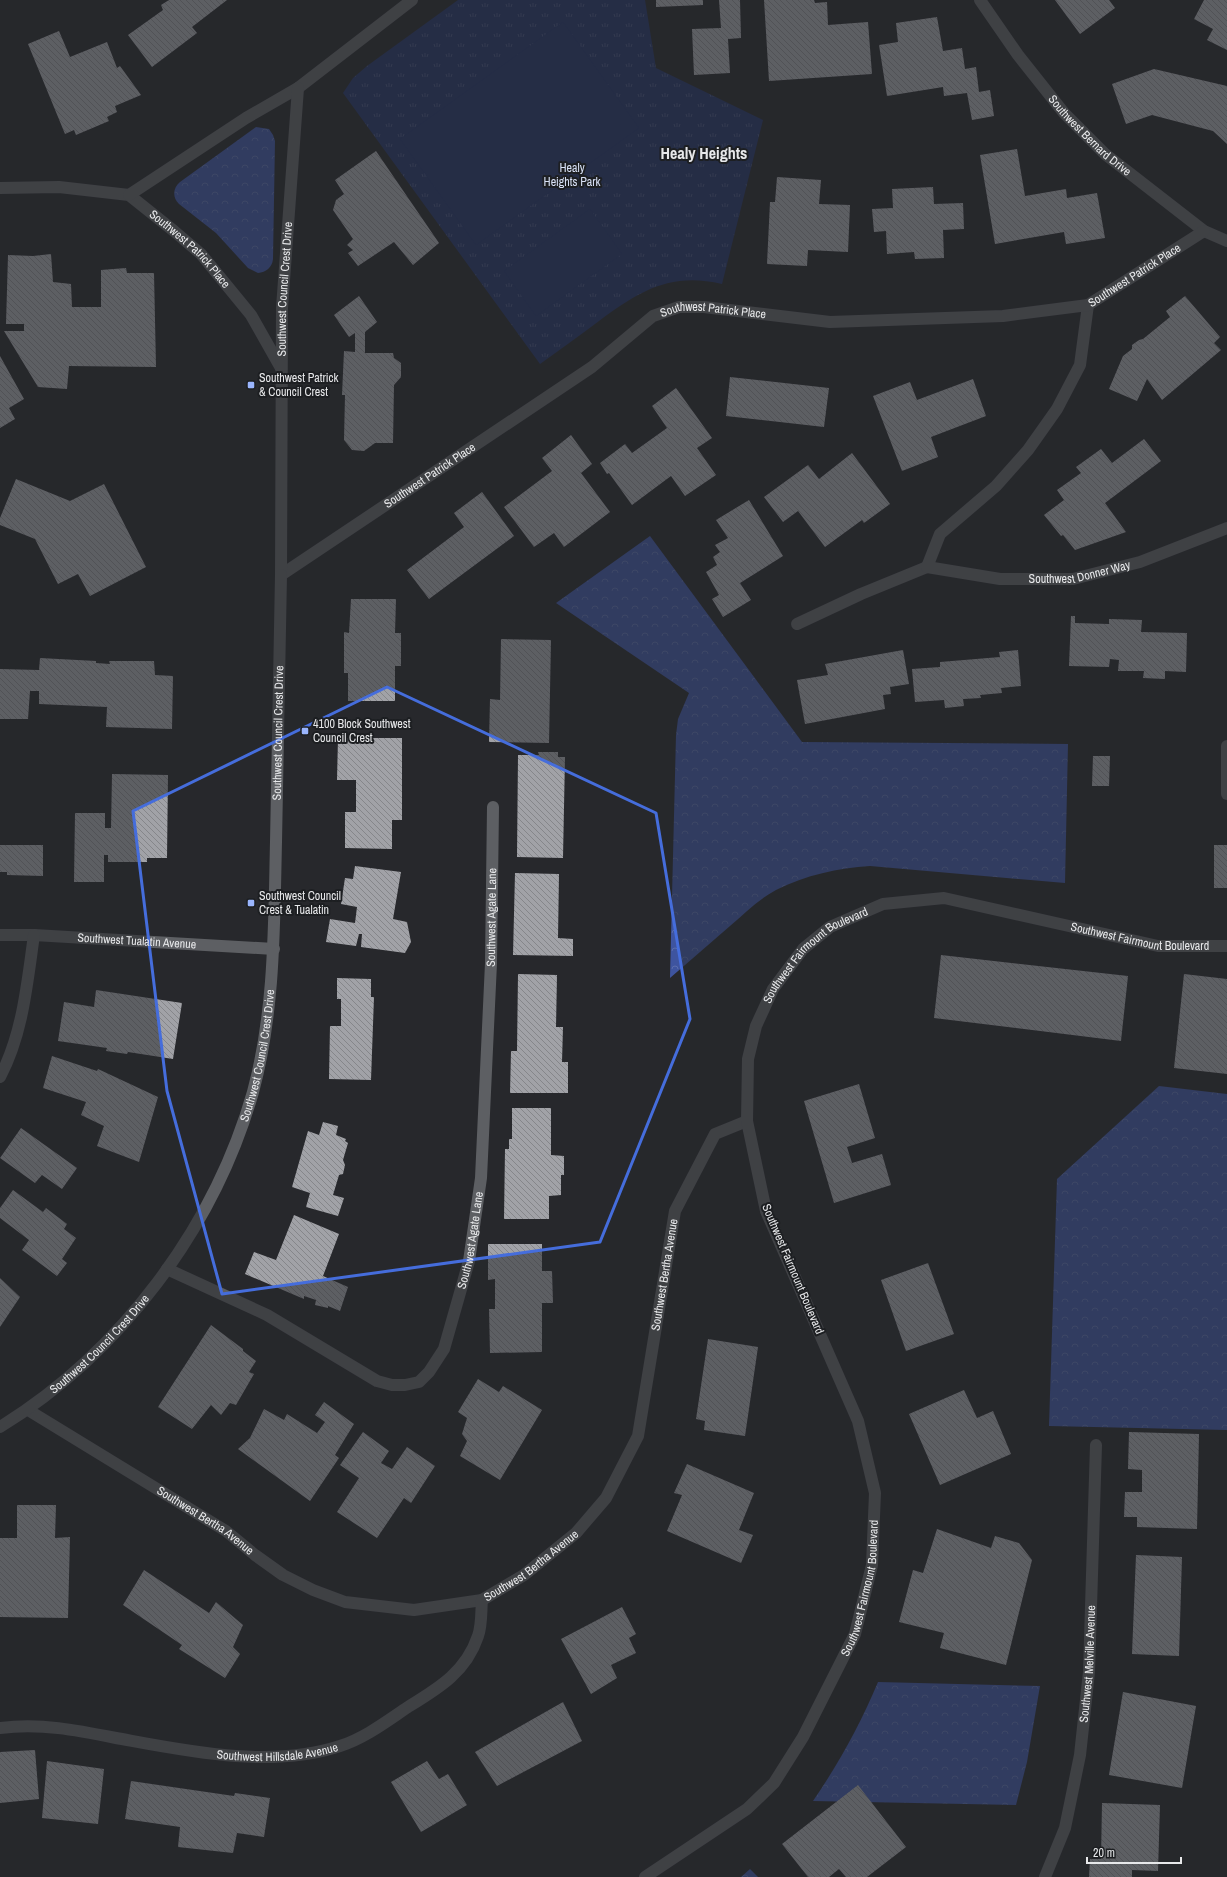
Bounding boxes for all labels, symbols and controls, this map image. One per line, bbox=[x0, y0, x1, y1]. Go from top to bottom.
street label: Southwest Bernard Drive bbox=[1045, 92, 1135, 179]
district label: Healy Heights bbox=[661, 142, 747, 164]
park label: Healy Heights Park bbox=[544, 160, 601, 190]
street label: Southwest Patrick Place bbox=[146, 206, 234, 291]
street label: Southwest Council Crest Drive bbox=[274, 221, 296, 356]
street label: Southwest Patrick Place bbox=[1085, 240, 1184, 311]
street label: Southwest Patrick Place bbox=[658, 299, 767, 322]
place label: Southwest Patrick & Council Crest bbox=[259, 370, 338, 400]
marker: Southwest Patrick & Council Crest bbox=[246, 380, 256, 390]
street label: Southwest Patrick Place bbox=[381, 439, 479, 512]
street label: Southwest Donner Way bbox=[1029, 557, 1132, 587]
street label: Southwest Council Crest Drive bbox=[269, 665, 287, 800]
place label: 4100 Block Southwest Council Crest bbox=[313, 716, 411, 746]
marker: 4100 Block Southwest Council Crest bbox=[300, 726, 310, 736]
street label: Southwest Agate Lane bbox=[483, 868, 500, 967]
place label: Southwest Council Crest & Tualatin bbox=[259, 888, 341, 918]
marker: Southwest Council Crest & Tualatin bbox=[246, 898, 256, 908]
street label: Southwest Fairmount Boulevard bbox=[759, 904, 870, 1006]
street label: Southwest Fairmount Boulevard bbox=[1069, 919, 1209, 954]
street label: Southwest Tualatin Avenue bbox=[77, 930, 197, 952]
street label: Southwest Council Crest Drive bbox=[236, 989, 278, 1124]
street label: Southwest Agate Lane bbox=[453, 1190, 487, 1291]
street label: Southwest Fairmount Boulevard bbox=[758, 1201, 828, 1337]
street label: Southwest Bertha Avenue bbox=[647, 1218, 682, 1332]
street label: Southwest Council Crest Drive bbox=[46, 1291, 153, 1397]
street label: Southwest Bertha Avenue bbox=[154, 1483, 257, 1559]
street label: Southwest Fairmount Boulevard bbox=[837, 1519, 882, 1659]
street label: Southwest Bertha Avenue bbox=[481, 1526, 582, 1605]
street label: Southwest Melville Avenue bbox=[1076, 1605, 1099, 1723]
street label: Southwest Hillsdale Avenue bbox=[216, 1739, 340, 1765]
scale bar bbox=[1087, 1839, 1181, 1865]
text: 20 m bbox=[1093, 1845, 1115, 1861]

